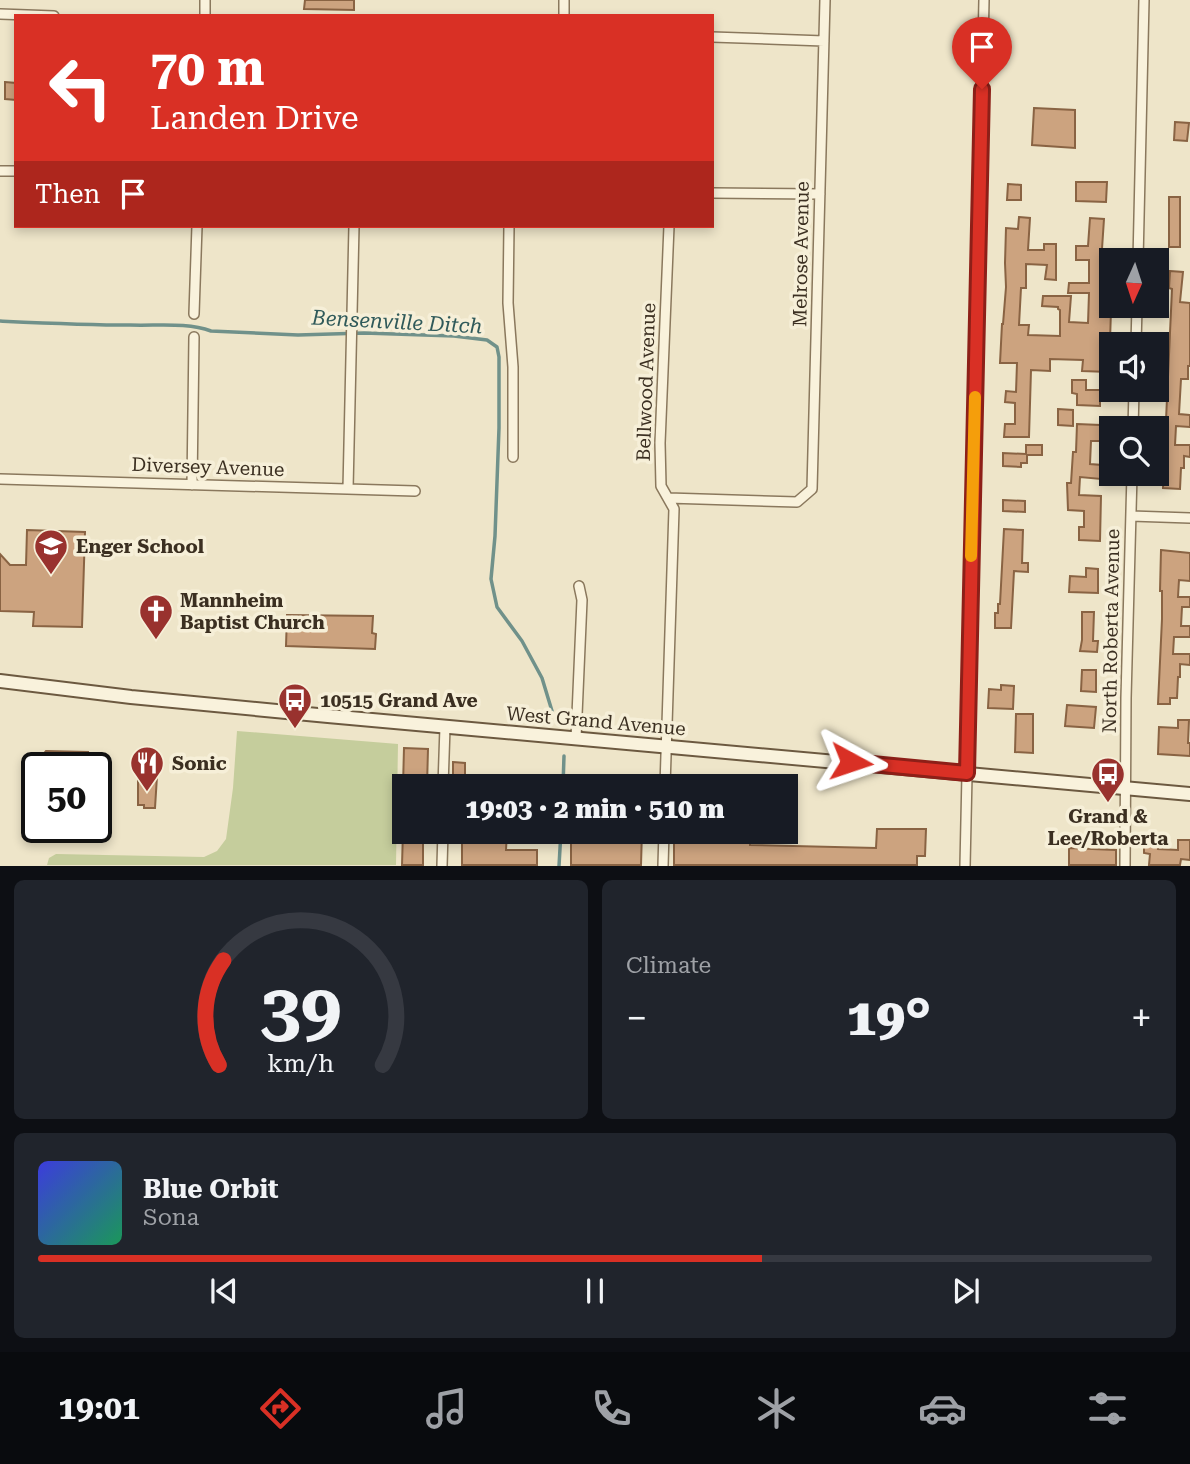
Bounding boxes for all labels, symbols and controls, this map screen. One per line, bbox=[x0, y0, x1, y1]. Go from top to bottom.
pin bbox=[952, 17, 1012, 89]
icon: arrive bbox=[963, 28, 1001, 66]
text: 70 m bbox=[150, 40, 265, 97]
icon: left bbox=[35, 42, 126, 133]
text: Landen Drive bbox=[150, 99, 358, 137]
icon: arrive bbox=[114, 175, 152, 213]
text: Then bbox=[35, 179, 100, 209]
street label: Melrose Avenue bbox=[788, 181, 814, 327]
north arrow bbox=[1099, 248, 1169, 318]
map controls bbox=[1099, 248, 1169, 486]
street label: Bellwood Avenue bbox=[632, 302, 660, 462]
water label: Bensenville Ditch bbox=[310, 305, 483, 338]
button: sound bbox=[1099, 332, 1169, 402]
button: search bbox=[1099, 416, 1169, 486]
street label: Diversey Avenue bbox=[131, 453, 285, 481]
school or university icon: Enger School bbox=[32, 527, 70, 576]
street label: North Roberta Avenue bbox=[1098, 529, 1124, 733]
place label: Enger School bbox=[76, 535, 204, 558]
place label: Mannheim Baptist Church bbox=[180, 589, 325, 634]
church icon: Mannheim Baptist Church bbox=[137, 592, 175, 641]
bus stop icon: 10515 Grand Ave bbox=[276, 681, 314, 730]
place label: 10515 Grand Ave bbox=[320, 689, 478, 712]
street label: West Grand Avenue bbox=[505, 702, 687, 740]
position arrow bbox=[814, 725, 888, 799]
restaurant icon: Sonic bbox=[128, 744, 166, 793]
speed limit sign: 50 bbox=[21, 752, 112, 843]
place label: Sonic bbox=[172, 752, 227, 775]
bus stop icon: Grand & Lee/Roberta bbox=[1089, 755, 1127, 804]
text: 19:03 · 2 min · 510 m bbox=[465, 794, 725, 824]
place label: Grand & Lee/Roberta bbox=[1048, 805, 1168, 850]
text: Climate bbox=[626, 952, 711, 979]
text: 39 bbox=[260, 969, 342, 1054]
text: 19° bbox=[847, 987, 931, 1048]
text: − bbox=[626, 996, 647, 1040]
text: + bbox=[1131, 996, 1152, 1040]
text: km/h bbox=[268, 1049, 334, 1078]
text: Blue Orbit bbox=[143, 1174, 279, 1204]
text: Sona bbox=[143, 1204, 199, 1231]
icon: previous bbox=[205, 1272, 243, 1310]
icon: pause bbox=[576, 1272, 614, 1310]
icon: next bbox=[947, 1272, 985, 1310]
icon: directions bbox=[256, 1384, 305, 1433]
icon: music bbox=[422, 1384, 471, 1433]
icon: phone bbox=[587, 1384, 636, 1433]
icon: climate bbox=[752, 1384, 801, 1433]
icon: car bbox=[918, 1384, 967, 1433]
icon: filters bbox=[1083, 1384, 1132, 1433]
text: 19:01 bbox=[58, 1389, 140, 1427]

